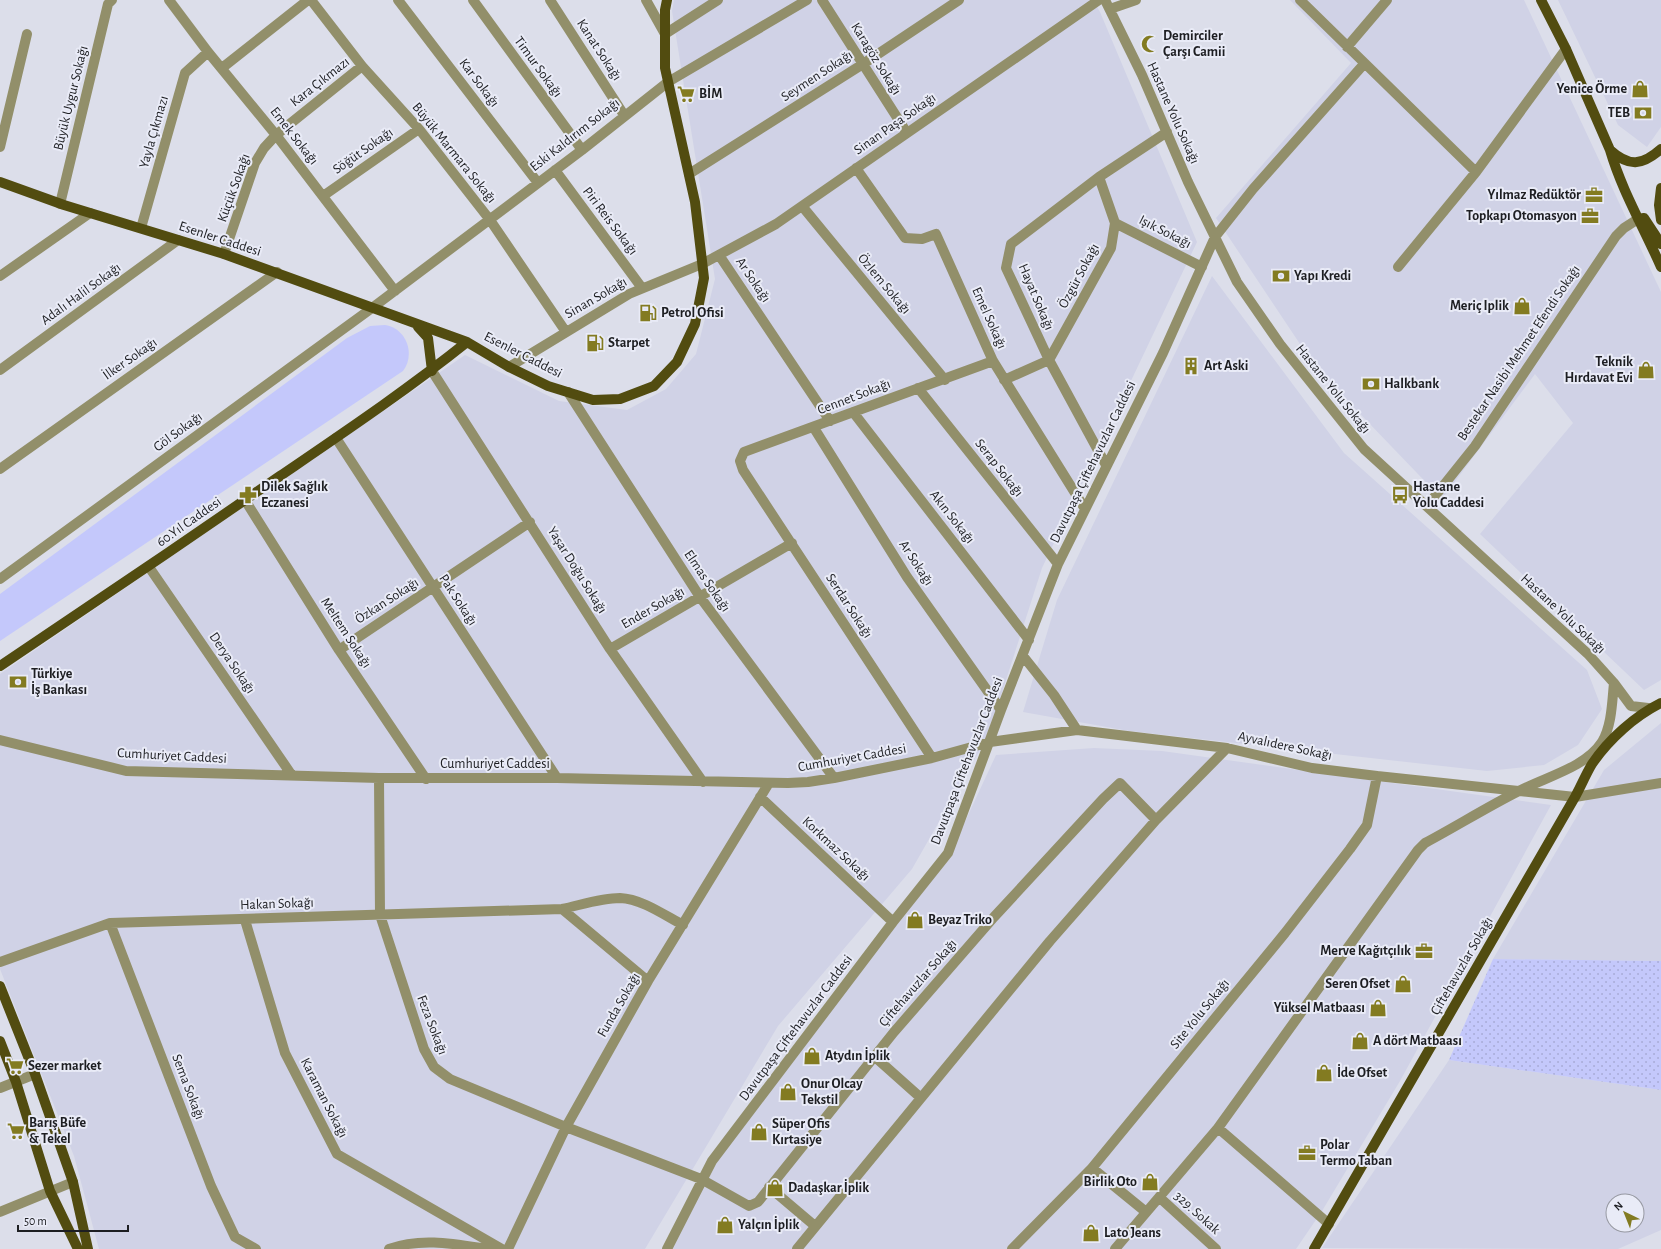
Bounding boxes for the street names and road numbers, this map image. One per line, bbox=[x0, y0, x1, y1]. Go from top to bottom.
street label: Kanat Sokağı bbox=[574, 17, 624, 83]
street label: Karagöz Sokağı bbox=[848, 20, 904, 98]
street label: Timur Sokağı bbox=[511, 34, 565, 100]
street label: Büyük Uygur Sokağı bbox=[51, 44, 91, 152]
street label: Seymen Sokağı bbox=[779, 48, 855, 104]
street label: Kara Çıkmazı bbox=[288, 55, 352, 109]
street label: Kar Sokağı bbox=[456, 56, 502, 110]
street label: Hastane Yolu Sokağı bbox=[1144, 60, 1202, 166]
street label: Sinan Paşa Sokağı bbox=[851, 91, 939, 157]
street label: Yayla Çıkmazı bbox=[137, 94, 171, 170]
street label: Eski Kaldırım Sokağı bbox=[528, 96, 622, 174]
street label: Büyük Marmara Sokağı bbox=[409, 100, 499, 206]
street label: Emek Sokağı bbox=[267, 105, 321, 167]
street label: Söğüt Sokağı bbox=[330, 125, 396, 177]
street label: Küçük Sokağı bbox=[215, 152, 253, 224]
street label: Piri Reis Sokağı bbox=[580, 184, 640, 258]
street label: Işık Sokağı bbox=[1137, 213, 1193, 251]
street label: Esenler Caddesi bbox=[177, 219, 263, 259]
street label: Özgür Sokağı bbox=[1053, 240, 1102, 311]
street label: Özlem Sokağı bbox=[855, 249, 915, 317]
street label: Ar Sokağı bbox=[733, 255, 773, 305]
street label: Adalı Halil Sokağı bbox=[38, 260, 124, 328]
street label: Hayat Sokağı bbox=[1016, 262, 1056, 332]
street label: Bestekar Nasibi Mehmet Efendi Sokağı bbox=[1455, 263, 1583, 443]
street label: Sinan Sokağı bbox=[563, 275, 629, 321]
street label: Emel Sokağı bbox=[969, 285, 1009, 351]
street label: Esenler Caddesi bbox=[482, 329, 564, 381]
street label: İlker Sokağı bbox=[99, 333, 160, 383]
street label: Hastane Yolu Sokağı bbox=[1293, 342, 1373, 436]
street label: Cennet Sokağı bbox=[816, 377, 892, 417]
street label: Davutpaşa Çiftehavuzlar Caddesi bbox=[1048, 379, 1138, 545]
street label: Göl Sokağı bbox=[151, 410, 205, 454]
street label: Serap Sokağı bbox=[972, 436, 1026, 500]
street label: Akın Sokağı bbox=[927, 488, 977, 546]
street label: 60.Yıl Caddesi bbox=[154, 495, 224, 549]
street label: Yaşar Doğu Sokağı bbox=[545, 524, 609, 616]
street label: Ar Sokağı bbox=[896, 538, 936, 588]
street label: Elmas Sokağı bbox=[681, 548, 733, 614]
street label: Serdar Sokağı bbox=[823, 571, 875, 641]
street label: Hastane Yolu Sokağı bbox=[1518, 571, 1608, 657]
street label: Pak Sokağı bbox=[436, 572, 480, 628]
street label: Özkan Sokağı bbox=[351, 573, 421, 627]
street label: Ender Sokağı bbox=[619, 584, 687, 632]
street label: Meltem Sokağı bbox=[318, 595, 374, 671]
street label: Derya Sokağı bbox=[206, 630, 258, 696]
street label: Davutpaşa Çiftehavuzlar Caddesi bbox=[928, 675, 1006, 847]
street label: Ayvalıdere Sokağı bbox=[1237, 729, 1333, 763]
street label: Cumhuriyet Caddesi bbox=[797, 742, 907, 774]
street label: Cumhuriyet Caddesi bbox=[117, 746, 227, 766]
street label: Cumhuriyet Caddesi bbox=[440, 757, 550, 771]
street label: Korkmaz Sokağı bbox=[800, 814, 872, 884]
street label: Hakan Sokağı bbox=[240, 896, 314, 912]
street label: Çiftehavuzlar Sokağı bbox=[1428, 915, 1496, 1017]
street label: Çiftehavuzlar Sokağı bbox=[876, 937, 960, 1029]
street label: Davutpaşa Çiftehavuzlar Caddesi bbox=[737, 953, 855, 1103]
street label: Funda Sokağı bbox=[595, 970, 643, 1040]
street label: Site Yolu Sokağı bbox=[1168, 976, 1232, 1052]
street label: Feza Sokağı bbox=[414, 993, 450, 1057]
street label: Sema Sokağı bbox=[169, 1052, 207, 1122]
street label: Karaman Sokağı bbox=[298, 1056, 350, 1140]
street label: 329. Sokak bbox=[1171, 1189, 1223, 1237]

